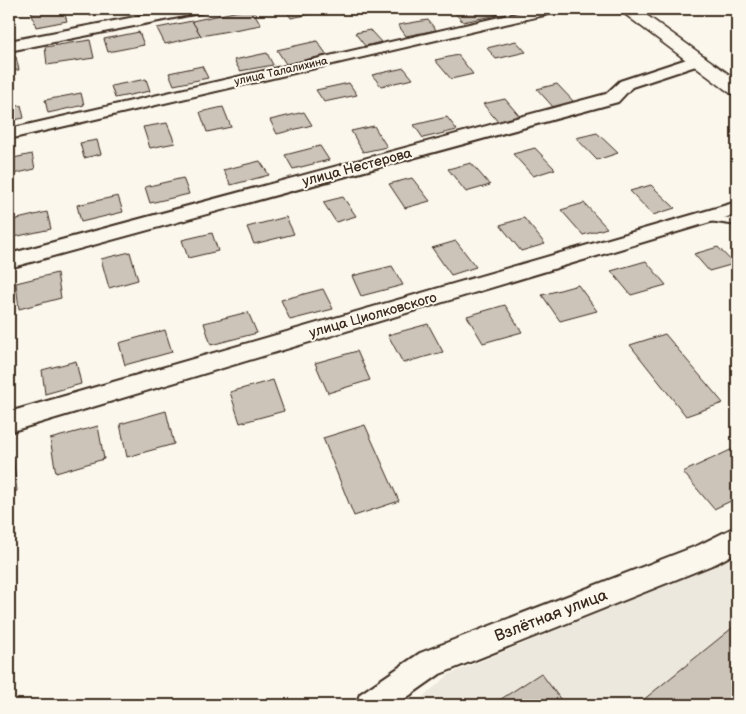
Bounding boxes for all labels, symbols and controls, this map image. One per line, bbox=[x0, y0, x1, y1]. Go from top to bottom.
street label: улица Талалихина bbox=[233, 54, 329, 88]
street label: улица Нестерова bbox=[300, 144, 414, 190]
street label: улица Циолковского bbox=[307, 289, 439, 341]
street label: Взлётная улица bbox=[492, 586, 611, 646]

